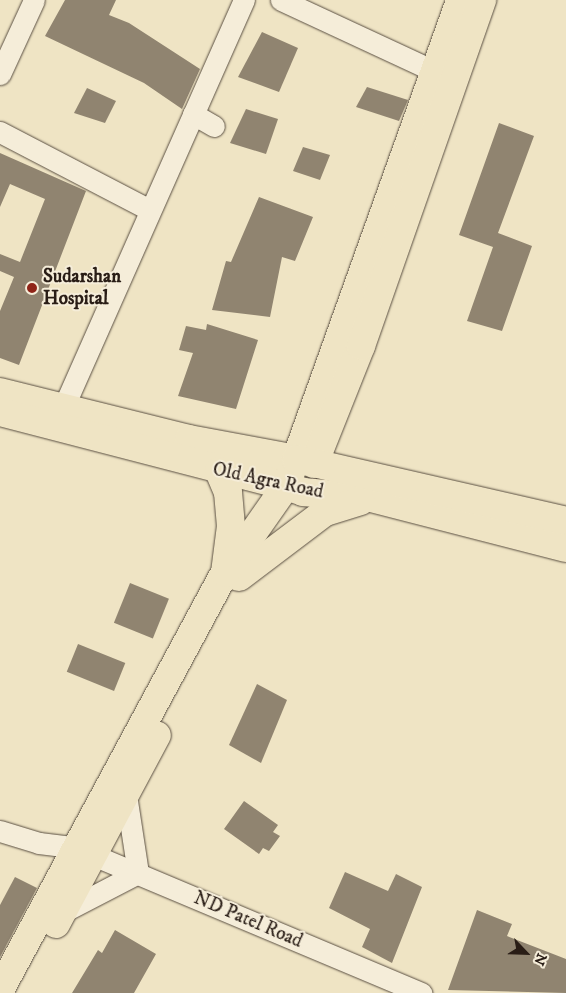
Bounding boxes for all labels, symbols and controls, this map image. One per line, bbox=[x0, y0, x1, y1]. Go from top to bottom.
place label: Sudarshan Hospital bbox=[43, 266, 121, 310]
marker: Sudarshan Hospital bbox=[25, 281, 39, 295]
street label: Old Agra Road bbox=[211, 458, 325, 504]
street label: ND Patel Road bbox=[190, 887, 306, 953]
north arrow bbox=[501, 928, 551, 978]
text: N bbox=[529, 950, 550, 968]

